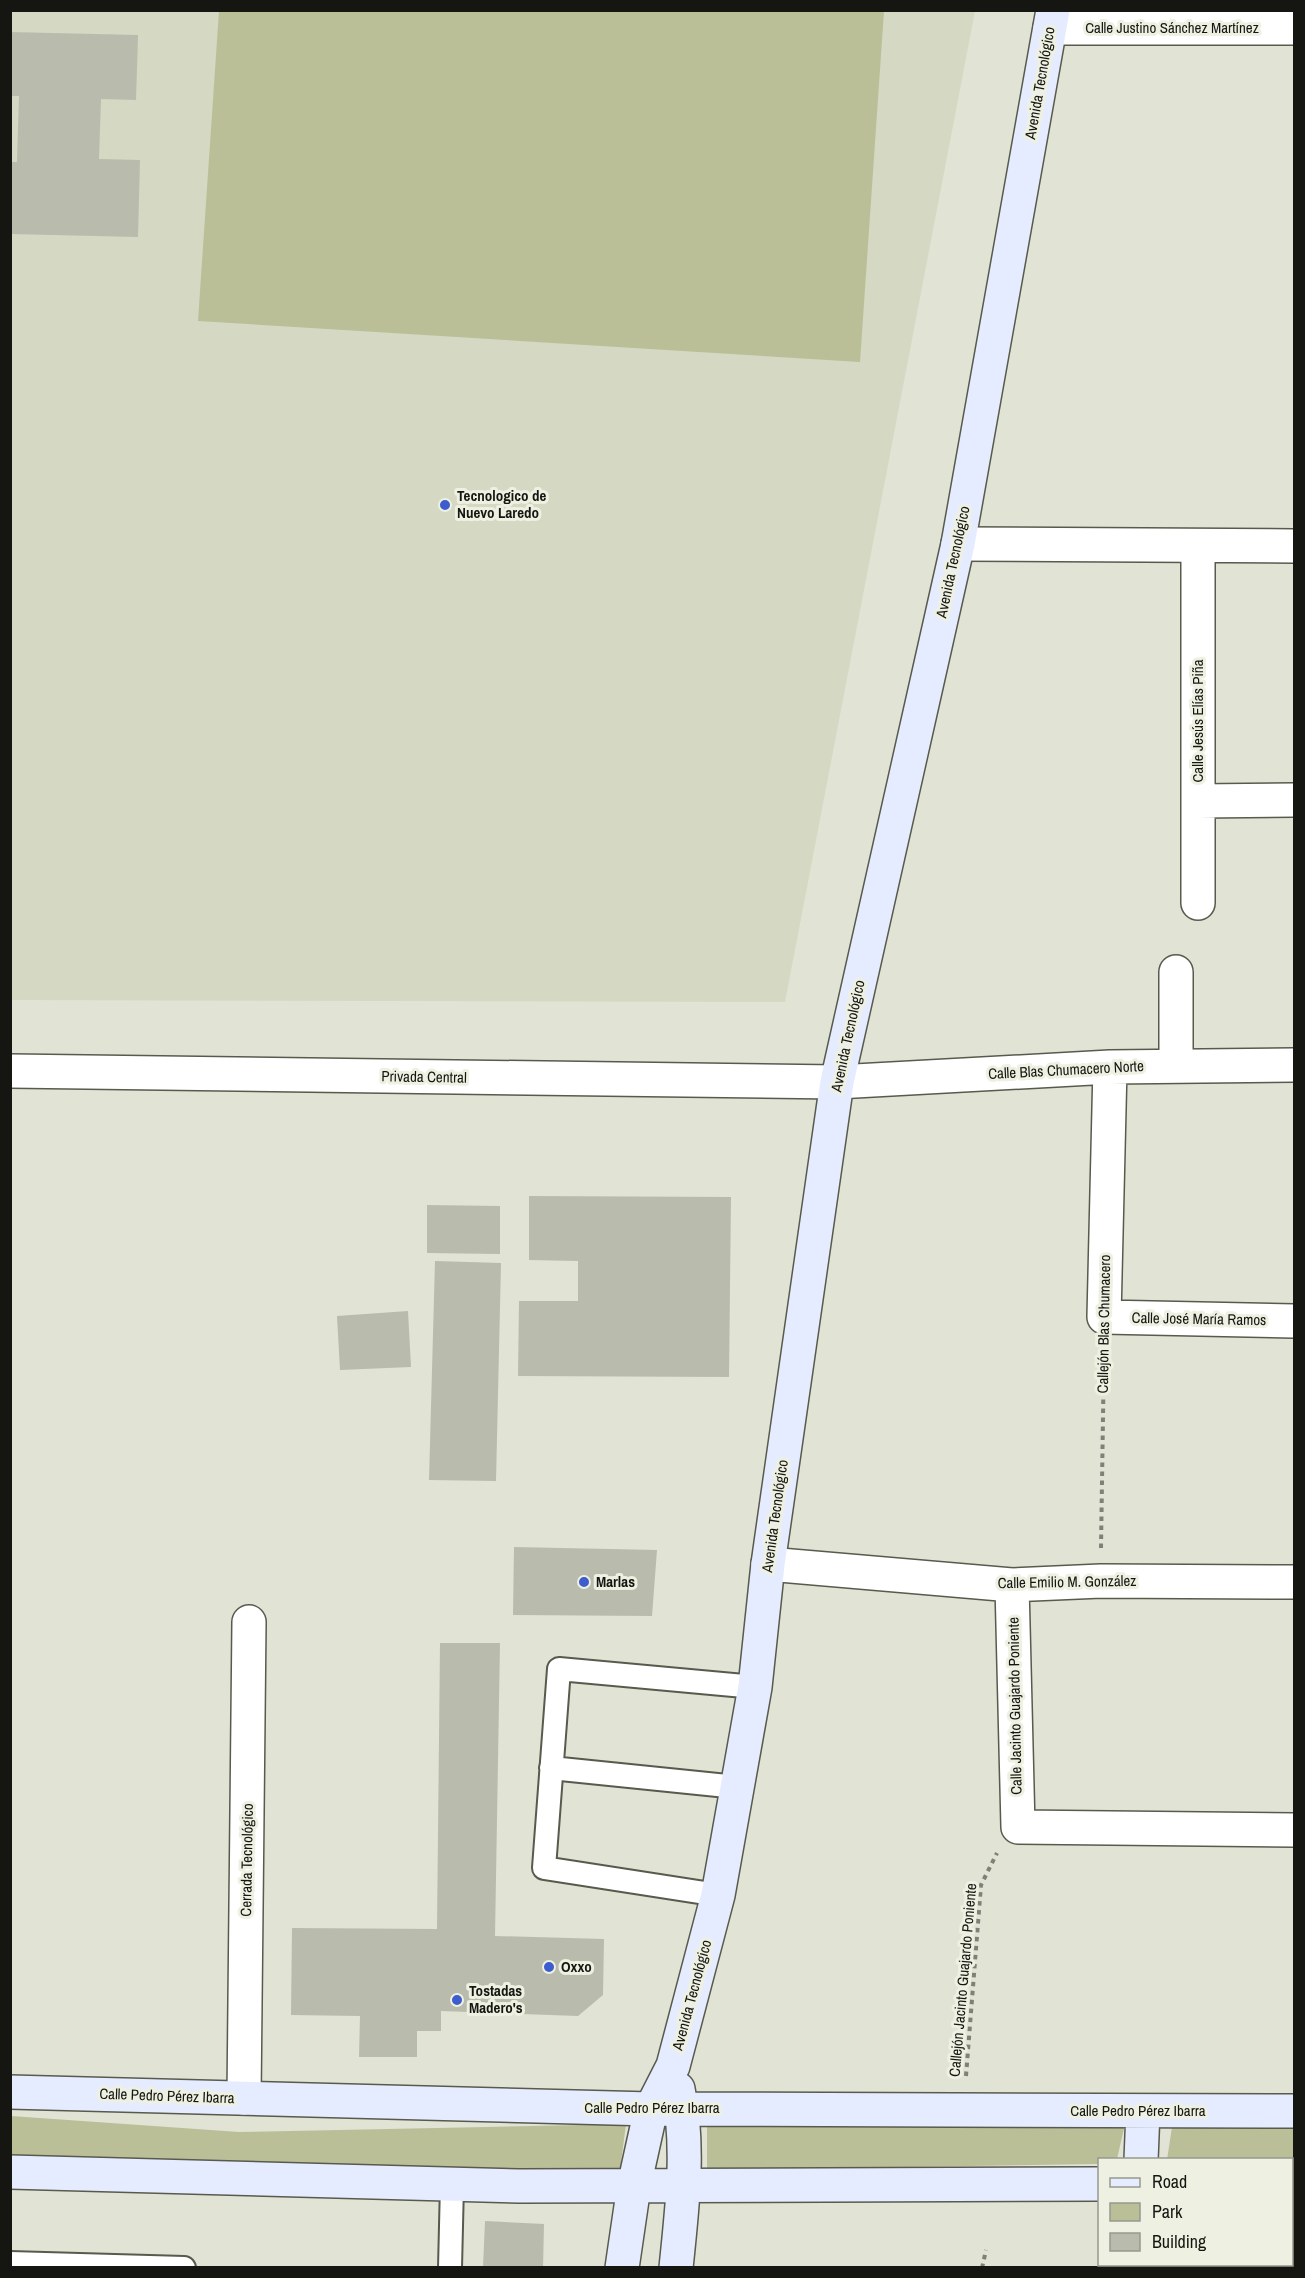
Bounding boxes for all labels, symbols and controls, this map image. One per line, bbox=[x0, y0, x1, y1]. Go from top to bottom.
street label: Calle Justino Sánchez Martínez bbox=[1085, 17, 1259, 38]
street label: Avenida Tecnológico bbox=[1019, 25, 1060, 142]
place label: Tecnologico de Nuevo Laredo bbox=[457, 485, 546, 523]
marker: Tecnologico de Nuevo Laredo bbox=[438, 498, 452, 512]
street label: Avenida Tecnológico bbox=[930, 504, 975, 621]
street label: Calle Jesús Elías Piña bbox=[1187, 659, 1208, 783]
street label: Avenida Tecnológico bbox=[825, 978, 870, 1095]
street label: Calle Blas Chumacero Norte bbox=[988, 1055, 1144, 1084]
street label: Privada Central bbox=[381, 1065, 467, 1088]
street label: Callejón Blas Chumacero bbox=[1092, 1254, 1115, 1394]
street label: Calle José María Ramos bbox=[1132, 1307, 1267, 1330]
street label: Avenida Tecnológico bbox=[756, 1458, 793, 1575]
street label: Calle Emilio M. González bbox=[997, 1570, 1137, 1593]
place label: Marlas bbox=[596, 1571, 635, 1592]
marker: Marlas bbox=[577, 1575, 591, 1589]
street label: Calle Jacinto Guajardo Poniente bbox=[1002, 1617, 1027, 1795]
street label: Cerrada Tecnológico bbox=[235, 1803, 258, 1917]
street label: Callejón Jacinto Guajardo Poniente bbox=[944, 1882, 981, 2078]
street label: Avenida Tecnológico bbox=[666, 1937, 716, 2054]
place label: Oxxo bbox=[561, 1956, 592, 1977]
marker: Oxxo bbox=[542, 1960, 556, 1974]
place label: Tostadas Madero's bbox=[469, 1980, 523, 2018]
marker: Tostadas Madero's bbox=[450, 1993, 464, 2007]
street label: Calle Pedro Pérez Ibarra bbox=[99, 2083, 235, 2108]
street label: Calle Pedro Pérez Ibarra bbox=[584, 2097, 720, 2118]
street label: Calle Pedro Pérez Ibarra bbox=[1070, 2100, 1206, 2121]
legend bbox=[1098, 2158, 1293, 2266]
text: Road bbox=[1152, 2169, 1187, 2194]
text: Park bbox=[1152, 2199, 1183, 2224]
text: Building bbox=[1152, 2229, 1207, 2254]

